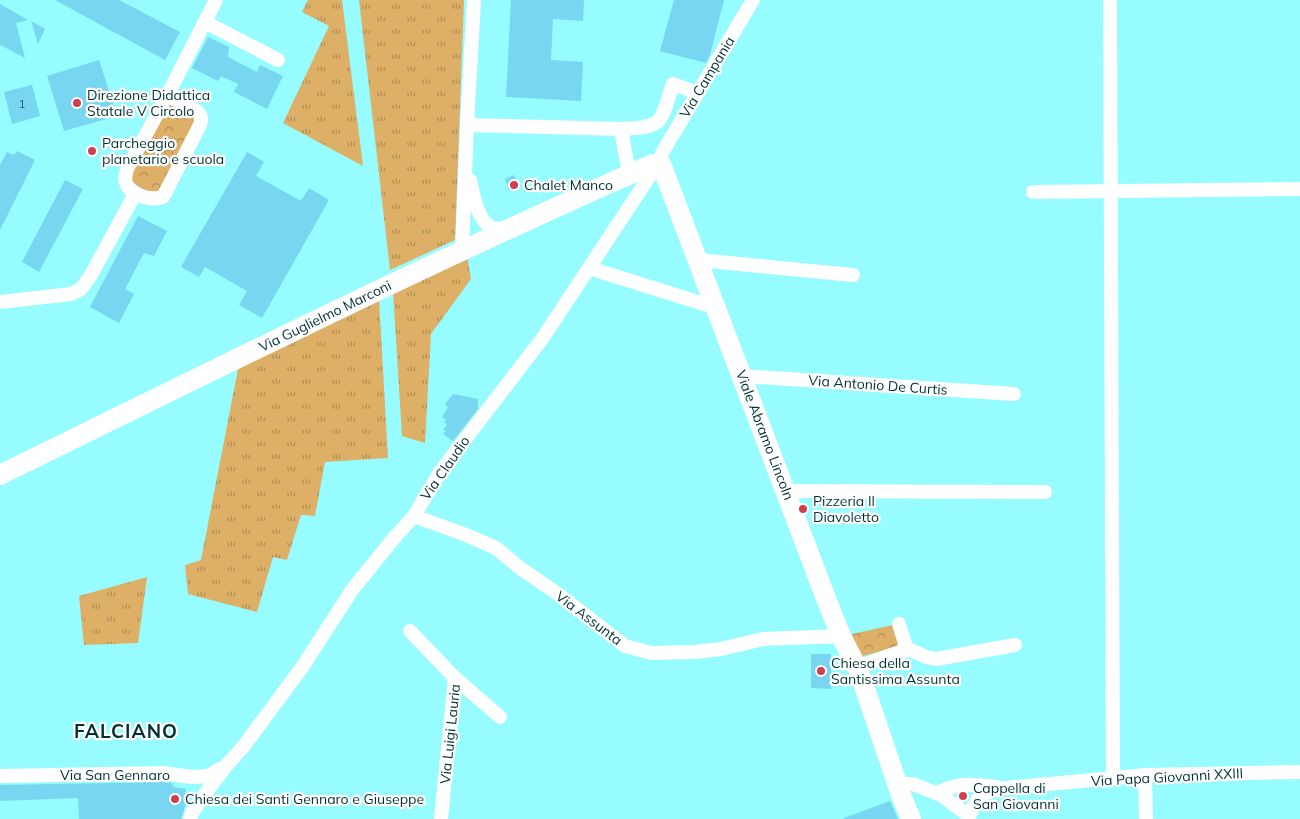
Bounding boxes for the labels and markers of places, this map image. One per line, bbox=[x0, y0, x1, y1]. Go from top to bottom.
place label: Direzione Didattica Statale V Circolo bbox=[87, 86, 210, 120]
marker: Direzione Didattica Statale V Circolo bbox=[71, 97, 83, 109]
place label: Parcheggio planetario e scuola bbox=[102, 134, 224, 168]
marker: Parcheggio planetario e scuola bbox=[86, 145, 98, 157]
place label: Chalet Manco bbox=[524, 176, 613, 194]
marker: Chalet Manco bbox=[508, 179, 520, 191]
place label: Pizzeria Il Diavoletto bbox=[813, 492, 879, 526]
marker: Pizzeria Il Diavoletto bbox=[797, 503, 809, 515]
place label: Chiesa della Santissima Assunta bbox=[831, 654, 960, 688]
marker: Chiesa della Santissima Assunta bbox=[815, 665, 827, 677]
place label: Cappella di San Giovanni bbox=[973, 779, 1059, 813]
place label: Chiesa dei Santi Gennaro e Giuseppe bbox=[185, 790, 424, 808]
marker: Cappella di San Giovanni bbox=[957, 790, 969, 802]
marker: Chiesa dei Santi Gennaro e Giuseppe bbox=[169, 793, 181, 805]

